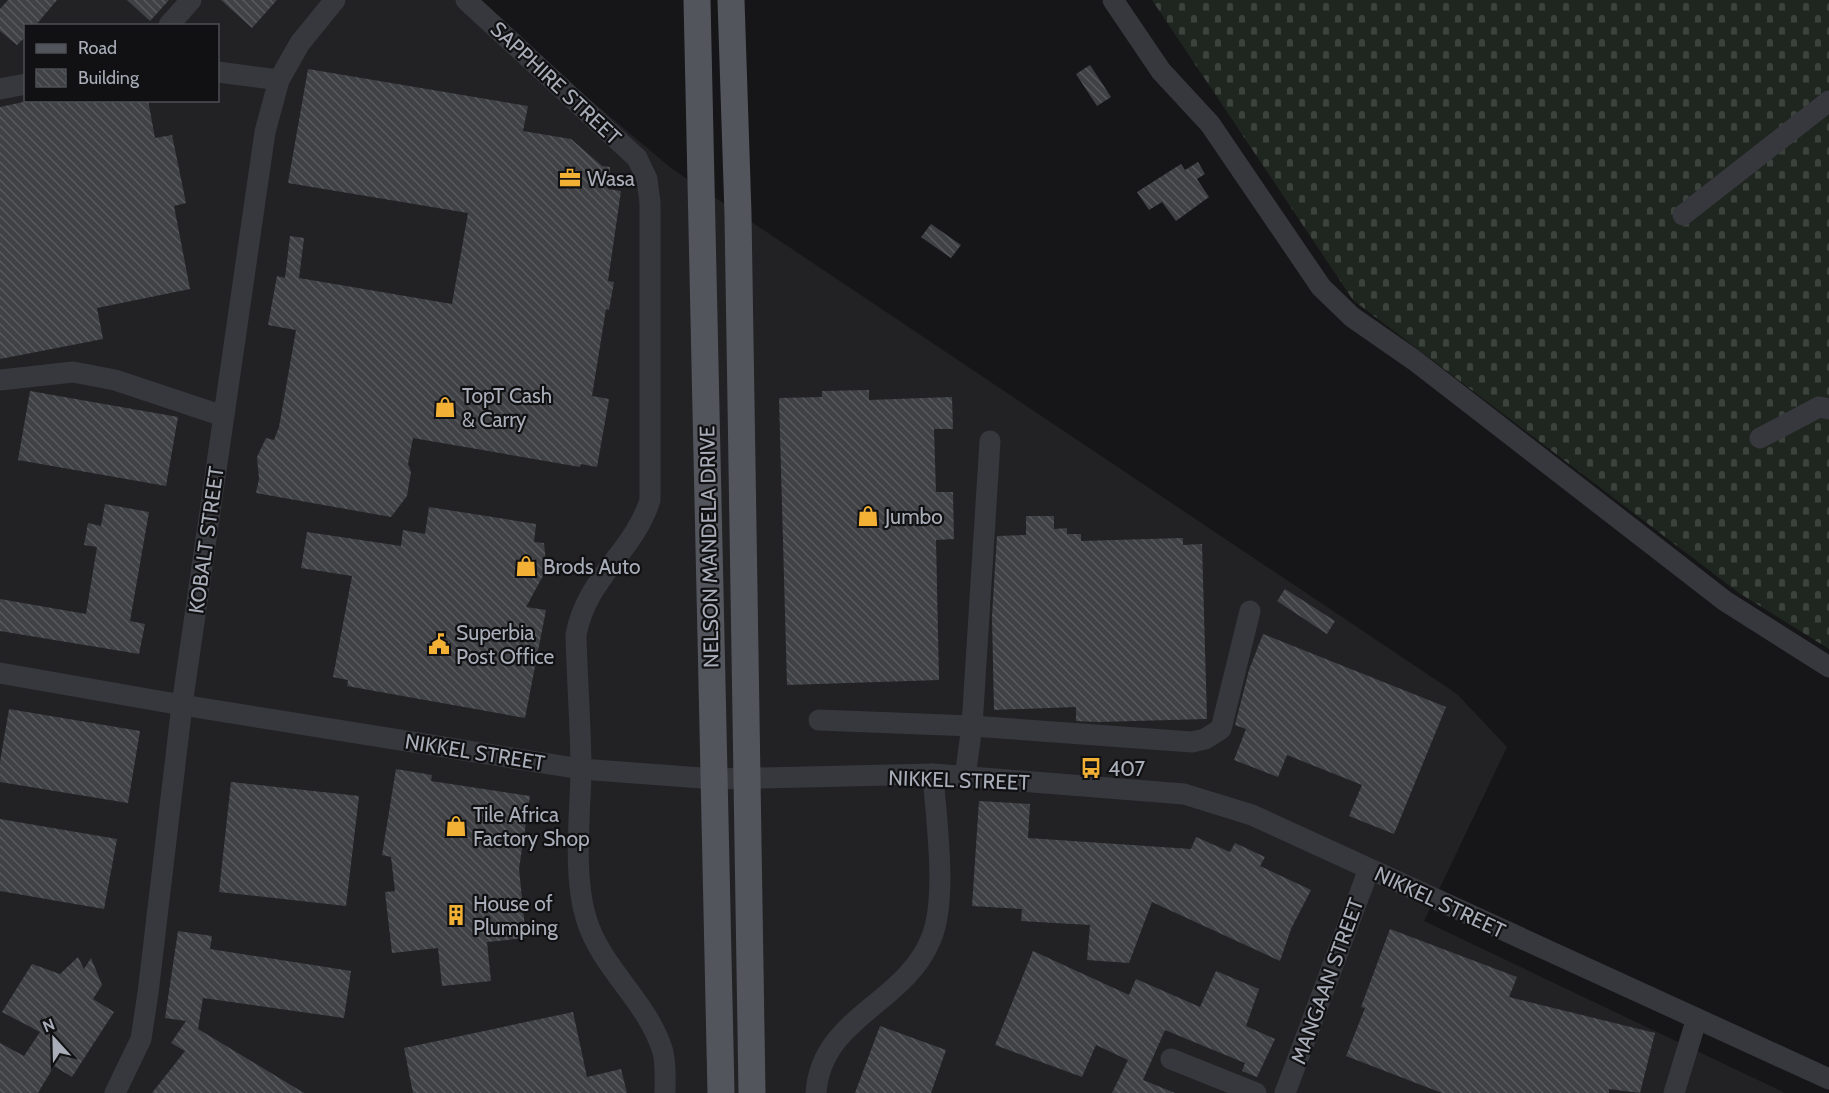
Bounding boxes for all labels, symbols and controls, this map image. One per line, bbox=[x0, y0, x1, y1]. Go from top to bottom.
street label: SAPPHIRE STREET bbox=[486, 16, 626, 150]
legend bbox=[24, 24, 219, 102]
text: Road bbox=[78, 37, 117, 59]
text: Building bbox=[78, 67, 140, 89]
office icon: Wasa bbox=[558, 166, 582, 190]
place label: Wasa bbox=[587, 166, 635, 191]
place label: TopT Cash & Carry bbox=[462, 383, 552, 432]
shop icon: TopT Cash & Carry bbox=[433, 395, 457, 419]
street label: NELSON MANDELA DRIVE bbox=[694, 426, 724, 668]
street label: KOBALT STREET bbox=[183, 465, 229, 615]
shop icon: Jumbo bbox=[856, 504, 880, 528]
place label: Jumbo bbox=[884, 504, 943, 529]
shop icon: Brods Auto bbox=[514, 554, 538, 578]
place label: Brods Auto bbox=[543, 554, 641, 579]
place label: Superbia Post Office bbox=[456, 620, 555, 669]
public building icon: Superbia Post Office bbox=[427, 632, 451, 656]
street label: NIKKEL STREET bbox=[403, 729, 547, 775]
bus stop icon: 407 bbox=[1079, 756, 1103, 780]
place label: 407 bbox=[1108, 756, 1146, 781]
street label: NIKKEL STREET bbox=[888, 765, 1030, 795]
place label: Tile Africa Factory Shop bbox=[473, 802, 590, 851]
shop icon: Tile Africa Factory Shop bbox=[444, 814, 468, 838]
street label: NIKKEL STREET bbox=[1371, 861, 1509, 943]
place label: House of Plumping bbox=[473, 891, 558, 940]
street label: MANGAAN STREET bbox=[1285, 895, 1369, 1067]
building icon: House of Plumping bbox=[444, 903, 468, 927]
north arrow bbox=[24, 1009, 84, 1069]
text: N bbox=[40, 1015, 57, 1036]

